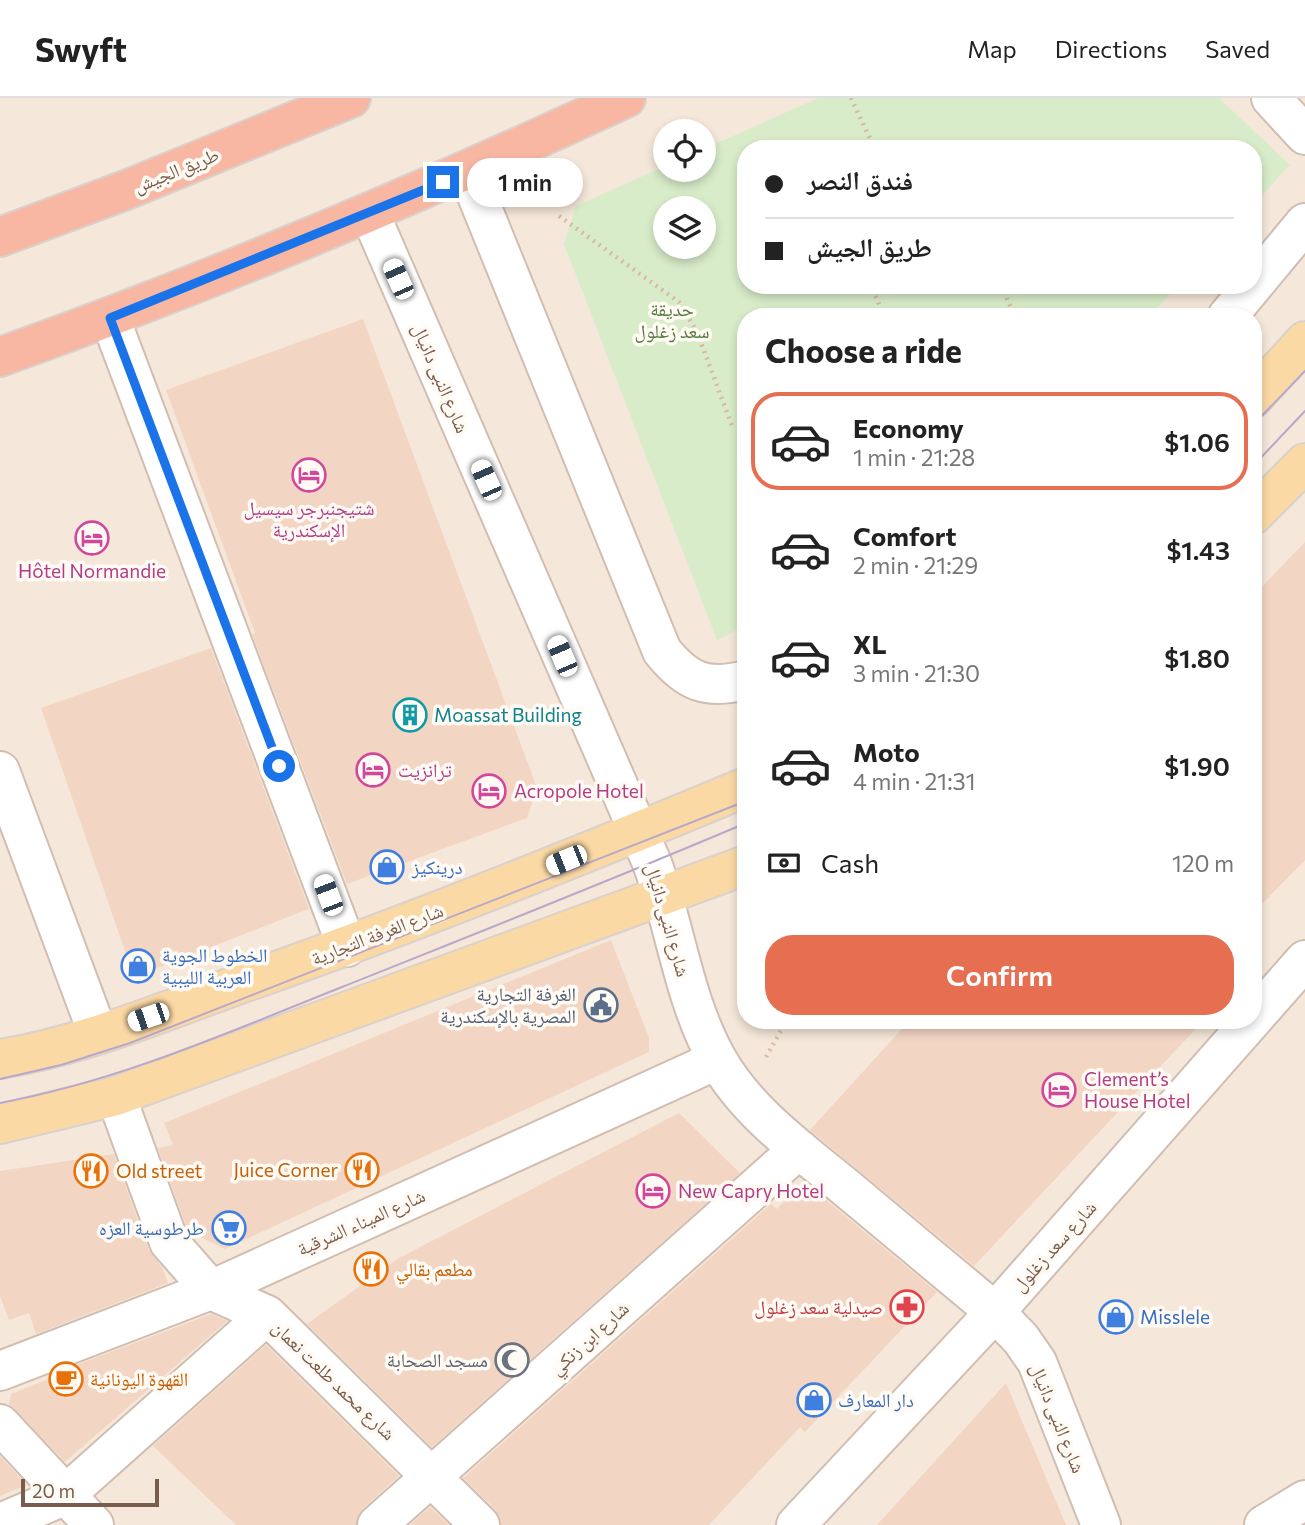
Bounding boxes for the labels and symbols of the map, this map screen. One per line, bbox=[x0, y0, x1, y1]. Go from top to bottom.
street label: طريق الجيش bbox=[130, 142, 222, 198]
callout: 1 min bbox=[467, 158, 583, 206]
route end bbox=[427, 166, 459, 198]
car bbox=[380, 256, 417, 302]
park label: حديقة سعد زغلول bbox=[635, 297, 709, 343]
street label: شارع النبى دانيال bbox=[407, 320, 475, 436]
hotel icon: شتيجنبرجر سيسيل الإسكندرية bbox=[290, 456, 328, 494]
car bbox=[468, 457, 505, 503]
place label: شتيجنبرجر سيسيل الإسكندرية bbox=[243, 496, 375, 543]
hotel icon: Hôtel Normandie bbox=[73, 519, 111, 557]
place label: Hôtel Normandie bbox=[18, 559, 166, 582]
car bbox=[545, 633, 580, 679]
building icon: Moassat Building bbox=[391, 696, 429, 734]
place label: Moassat Building bbox=[434, 703, 582, 726]
route start bbox=[263, 750, 295, 782]
hotel icon: ترانزيت bbox=[354, 751, 392, 789]
place label: ترانزيت bbox=[398, 758, 452, 782]
hotel icon: Acropole Hotel bbox=[470, 772, 508, 810]
place label: Acropole Hotel bbox=[514, 779, 644, 802]
car bbox=[543, 842, 590, 878]
shop icon: درينكيز bbox=[368, 848, 406, 886]
place label: درينكيز bbox=[411, 855, 463, 879]
street label: شارع النبى دانيال bbox=[640, 861, 696, 979]
car bbox=[311, 872, 346, 918]
street label: شارع الغرفة التجارية bbox=[308, 898, 446, 970]
place label: الخطوط الجوية العربية الليبية bbox=[162, 943, 268, 989]
shop icon: الخطوط الجوية العربية الليبية bbox=[119, 947, 157, 985]
place label: الغرفة التجارية المصرية بالإسكندرية bbox=[440, 982, 576, 1029]
public building icon: الغرفة التجارية المصرية بالإسكندرية bbox=[582, 986, 620, 1024]
car bbox=[125, 1000, 172, 1034]
place label: Clement’s House Hotel bbox=[1084, 1067, 1190, 1112]
hotel icon: Clement’s House Hotel bbox=[1040, 1071, 1078, 1109]
restaurant icon: Juice Corner bbox=[343, 1151, 381, 1189]
restaurant icon: Old street bbox=[72, 1152, 110, 1190]
place label: Juice Corner bbox=[233, 1158, 338, 1181]
place label: Old street bbox=[116, 1159, 203, 1182]
hotel icon: New Capry Hotel bbox=[634, 1172, 672, 1210]
place label: New Capry Hotel bbox=[678, 1179, 824, 1202]
street label: شارع الميناء الشرقية bbox=[293, 1183, 429, 1261]
street label: شارع سعد زغلول bbox=[1007, 1195, 1101, 1297]
supermarket icon: طرطوسية العزه bbox=[210, 1209, 248, 1247]
place label: طرطوسية العزه bbox=[99, 1216, 204, 1240]
restaurant icon: مطعم بقالي bbox=[352, 1250, 390, 1288]
place label: مطعم بقالي bbox=[396, 1257, 473, 1285]
pharmacy icon: صيدلية سعد زغلول bbox=[888, 1288, 926, 1326]
place label: صيدلية سعد زغلول bbox=[754, 1295, 883, 1319]
street label: شارع ابن زنكي bbox=[544, 1296, 636, 1383]
shop icon: Misslele bbox=[1097, 1298, 1135, 1336]
place label: Misslele bbox=[1140, 1305, 1210, 1328]
street label: شارع محمد طلعت نعمان bbox=[267, 1315, 401, 1445]
mosque icon: مسجد الصحابة bbox=[493, 1341, 531, 1379]
place label: مسجد الصحابة bbox=[387, 1348, 488, 1372]
street label: شارع النبى دانيال bbox=[1025, 1359, 1091, 1477]
cafe icon: القهوة اليونانية bbox=[47, 1360, 85, 1398]
place label: القهوة اليونانية bbox=[90, 1367, 188, 1391]
shop icon: دار المعارف bbox=[795, 1381, 833, 1419]
place label: دار المعارف bbox=[838, 1388, 914, 1412]
scale bar bbox=[21, 1476, 159, 1508]

